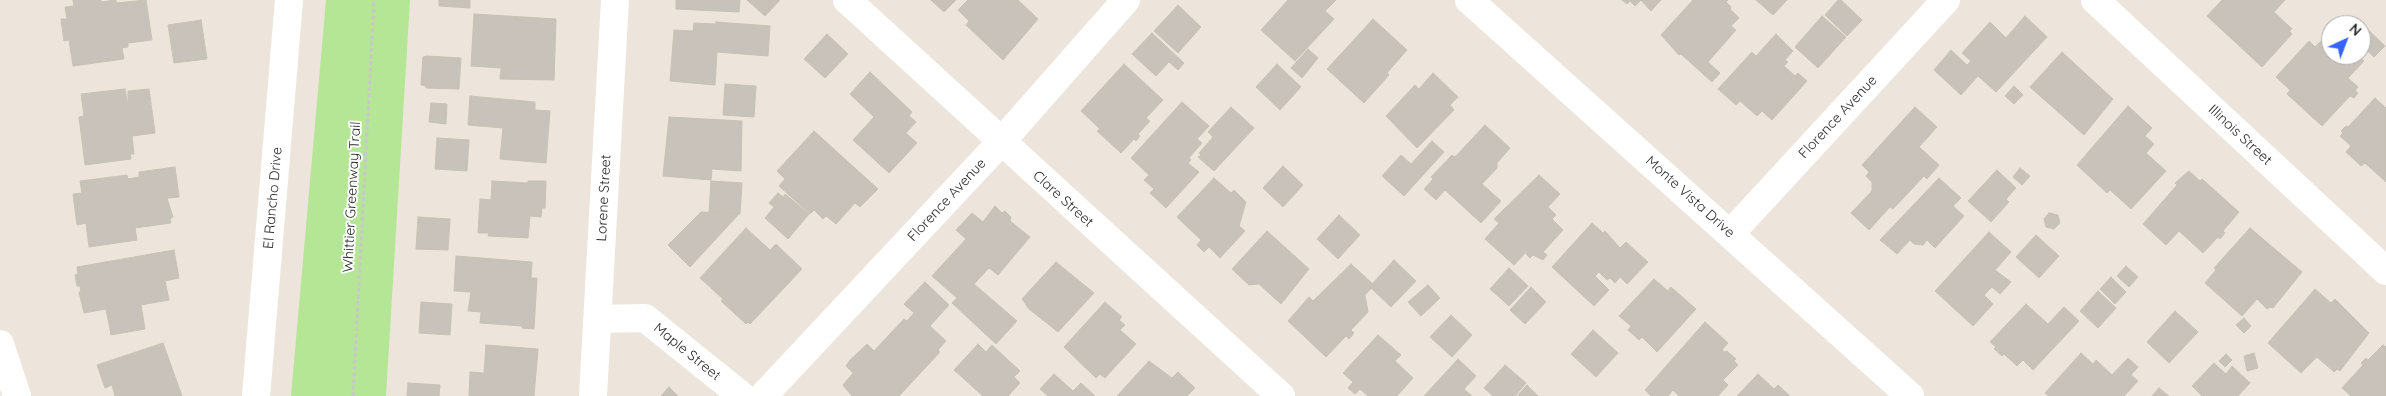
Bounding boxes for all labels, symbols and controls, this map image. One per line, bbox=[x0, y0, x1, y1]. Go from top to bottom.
north arrow bbox=[2321, 15, 2371, 65]
text: N bbox=[2346, 20, 2365, 40]
street label: Florence Avenue bbox=[1795, 72, 1881, 162]
street label: Illinois Street bbox=[2205, 101, 2275, 169]
street label: Whittier Greenway Trail bbox=[340, 121, 364, 273]
street label: El Rancho Drive bbox=[260, 146, 286, 250]
street label: Monte Vista Drive bbox=[1642, 153, 1738, 241]
street label: Lorene Street bbox=[593, 154, 615, 242]
street label: Florence Avenue bbox=[904, 155, 990, 245]
street label: Clare Street bbox=[1029, 167, 1097, 231]
street label: Maple Street bbox=[650, 320, 724, 384]

